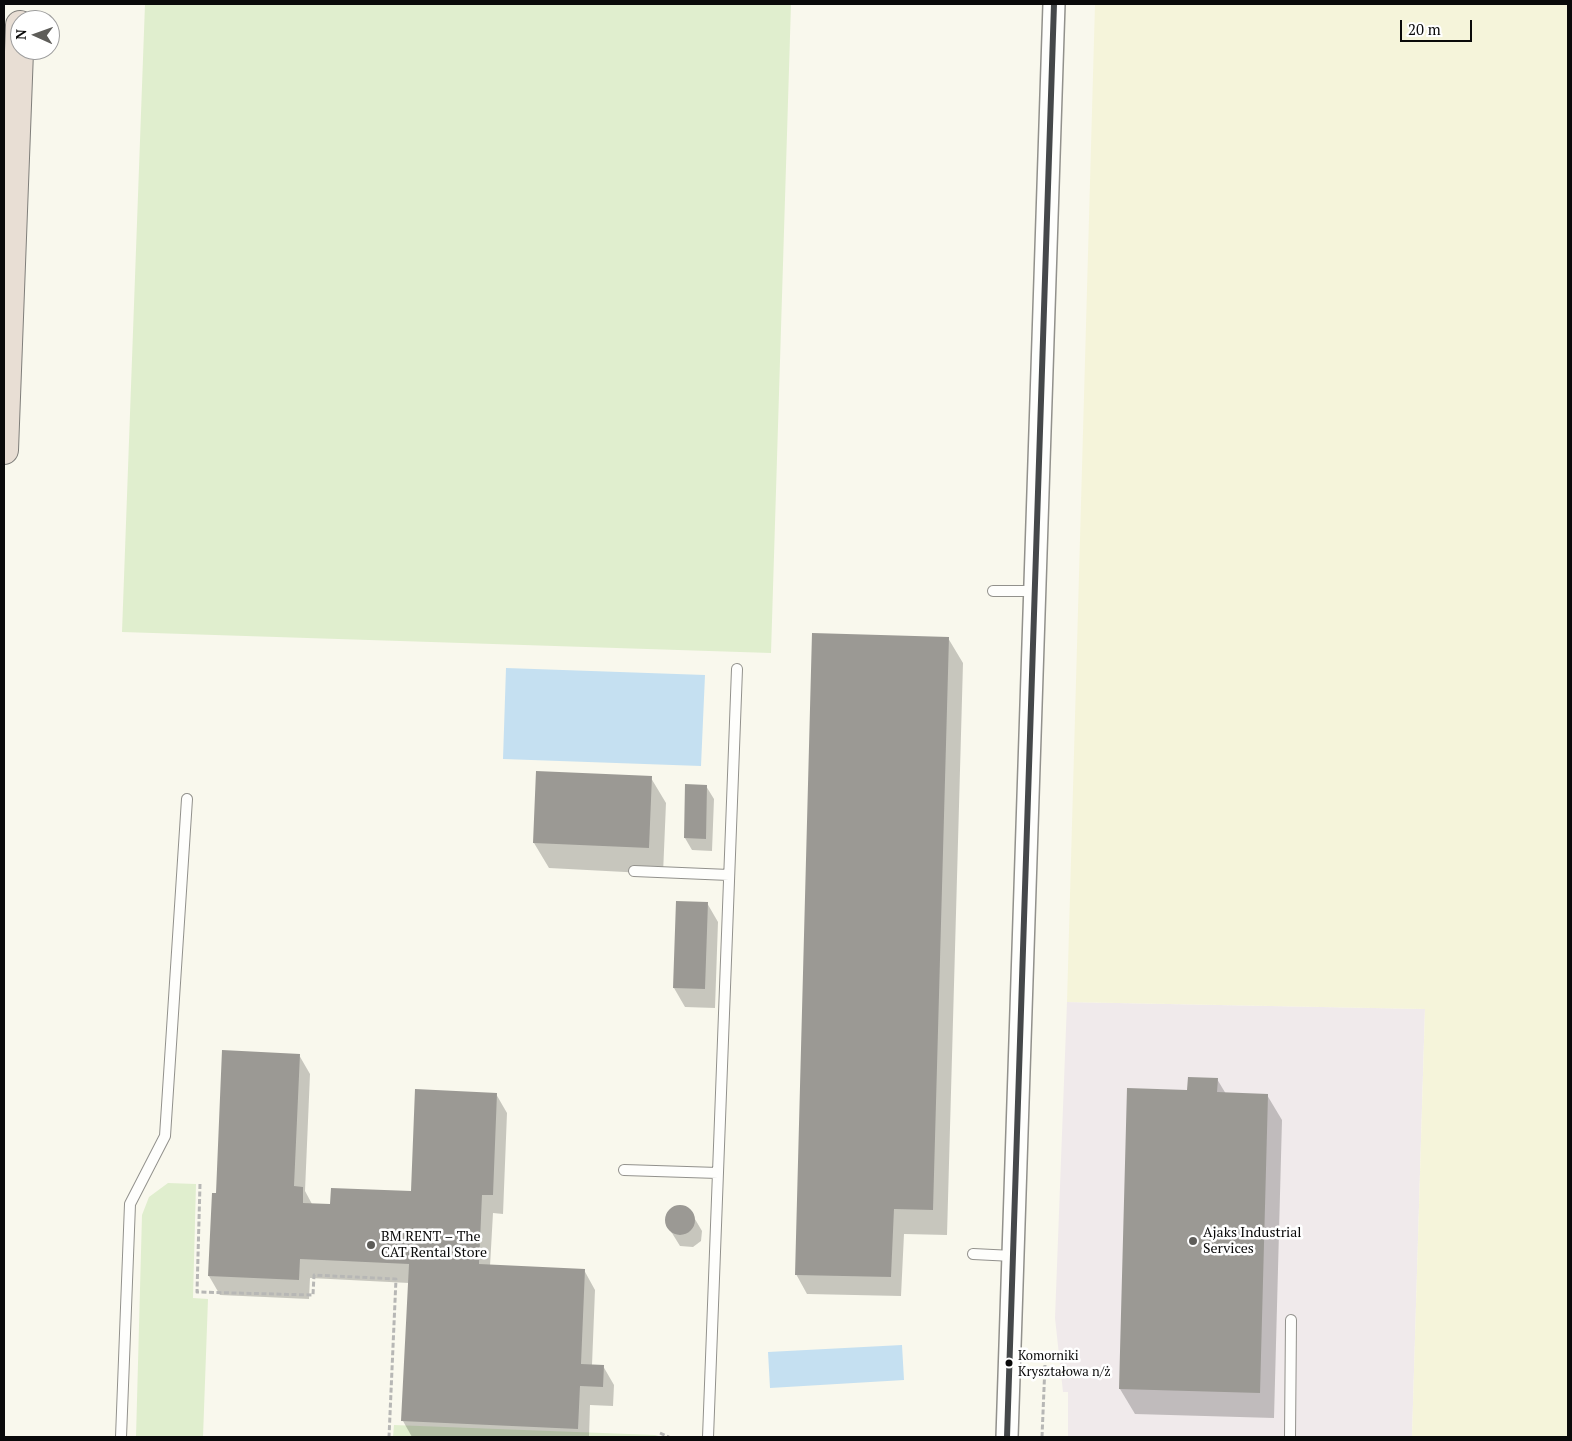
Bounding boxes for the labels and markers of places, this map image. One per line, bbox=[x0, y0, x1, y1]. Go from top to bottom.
place label: Ajaks Industrial Services bbox=[1203, 1225, 1302, 1258]
place label: BM RENT – The CAT Rental Store bbox=[381, 1229, 487, 1262]
marker: Ajaks Industrial Services bbox=[1187, 1235, 1199, 1247]
marker: BM RENT – The CAT Rental Store bbox=[365, 1239, 377, 1251]
place label: Komorniki Kryształowa n/ż bbox=[1018, 1348, 1111, 1379]
marker: Komorniki Kryształowa n/ż bbox=[1004, 1358, 1014, 1368]

